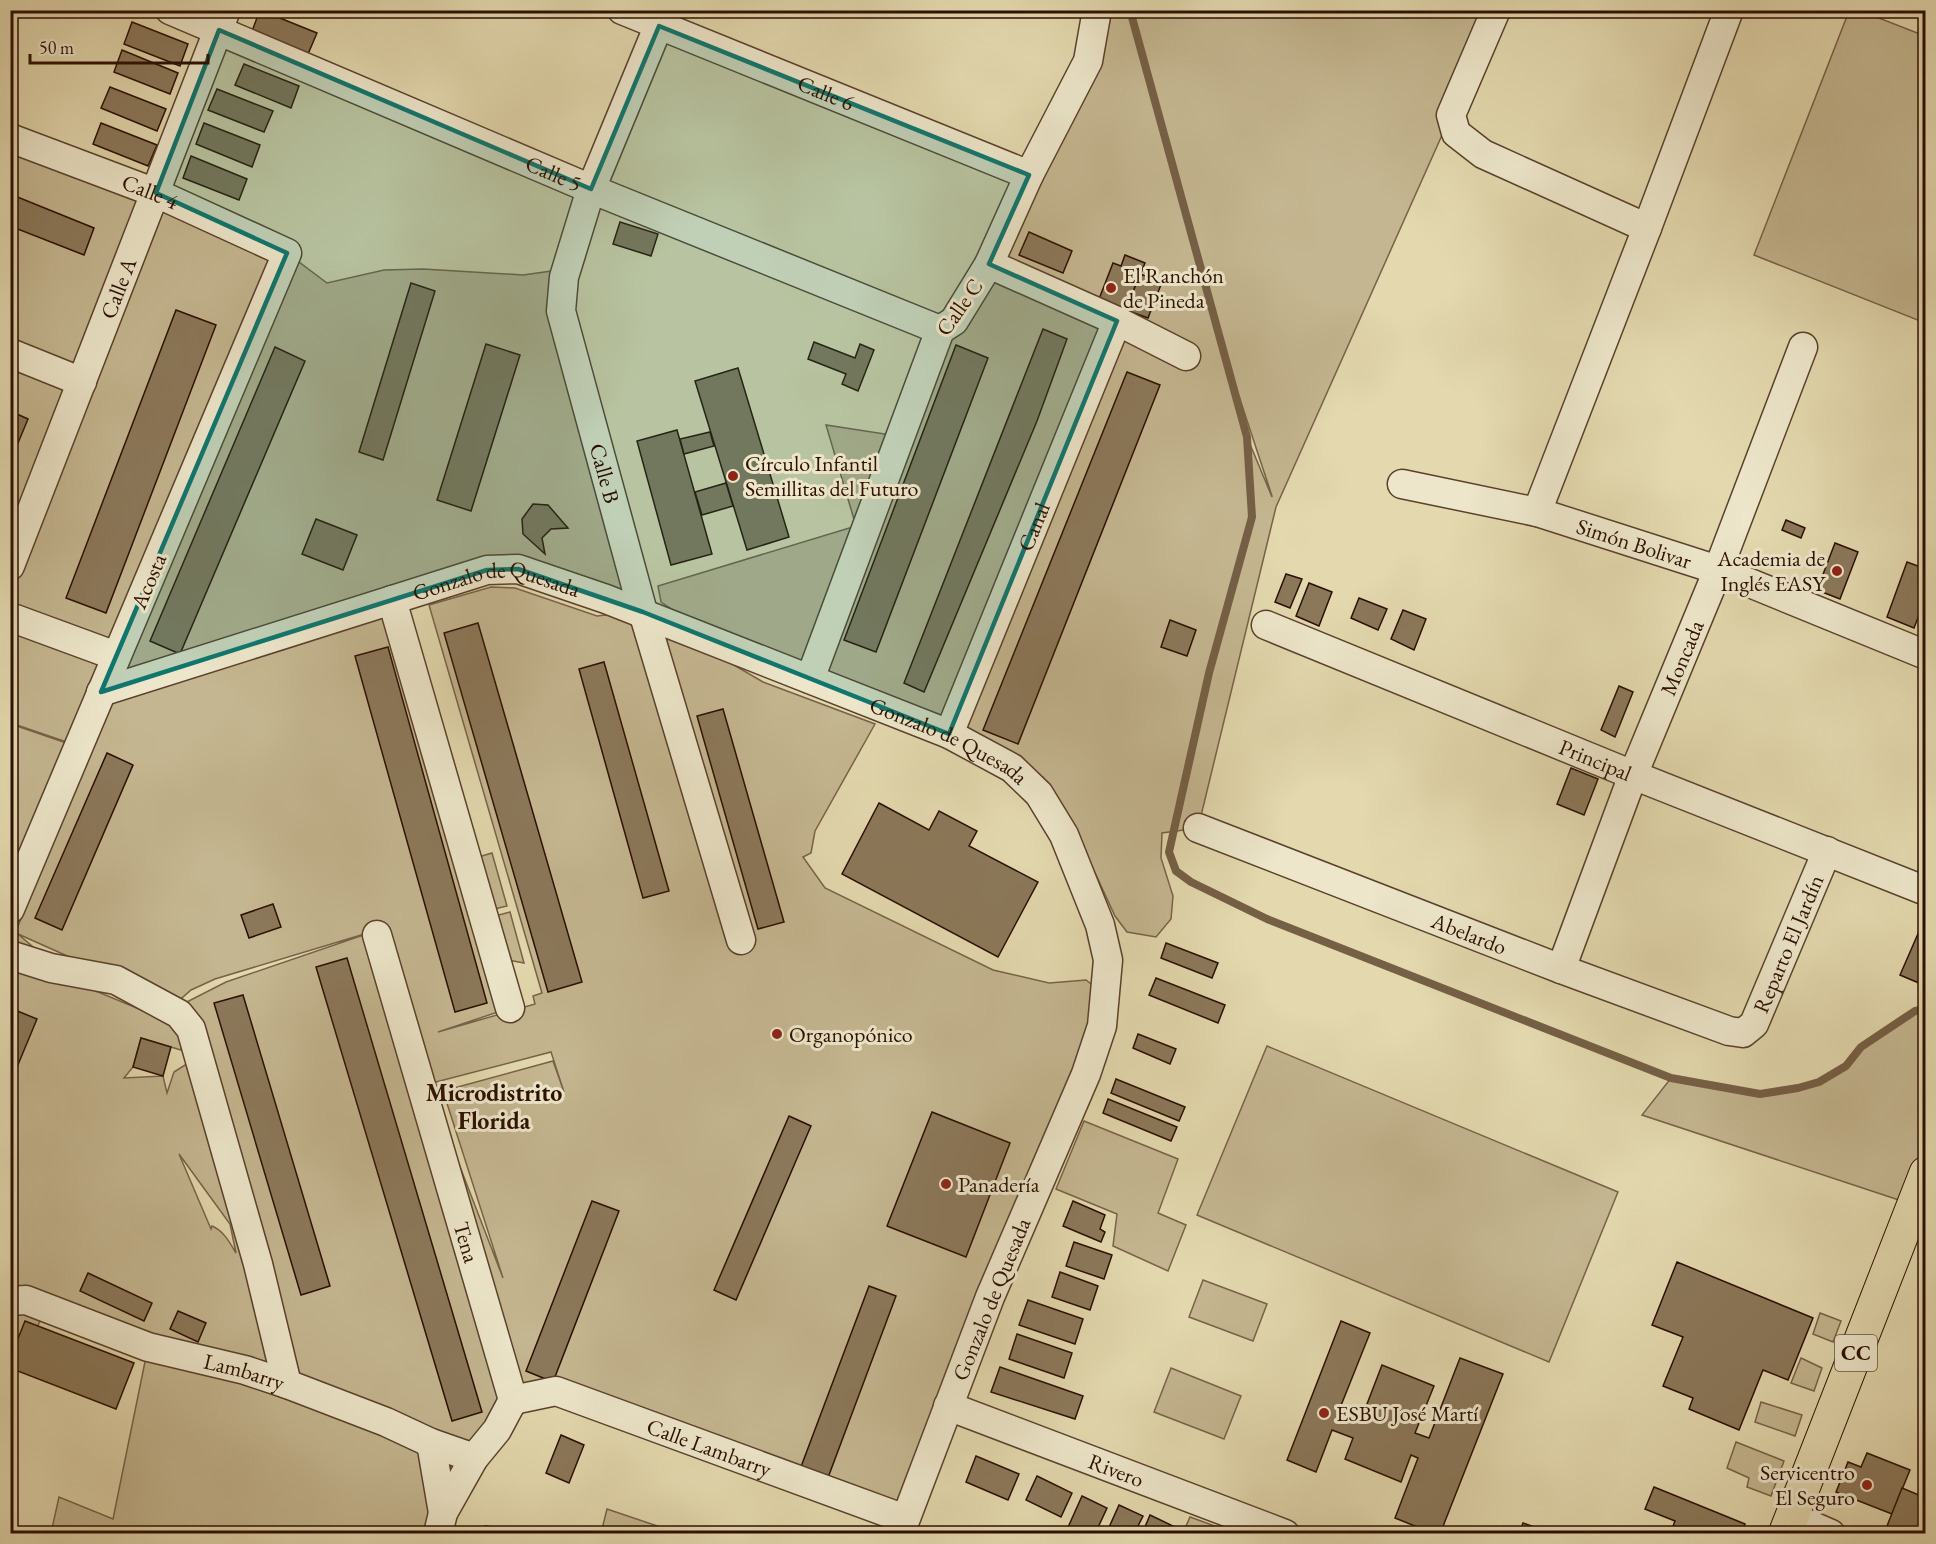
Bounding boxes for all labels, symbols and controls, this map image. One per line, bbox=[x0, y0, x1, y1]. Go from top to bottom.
scale bar bbox=[30, 27, 208, 65]
text: 50 m bbox=[39, 36, 74, 59]
street label: Calle 6 bbox=[793, 69, 859, 118]
street label: Calle 5 bbox=[521, 149, 586, 198]
street label: Calle 4 bbox=[118, 167, 183, 217]
street label: Calle A bbox=[93, 253, 144, 323]
place label: El Ranchón de Pineda bbox=[1123, 261, 1224, 315]
street label: Calle C bbox=[929, 273, 990, 342]
marker: El Ranchón de Pineda bbox=[1104, 281, 1118, 295]
street label: Calle B bbox=[583, 440, 627, 507]
place label: Círculo Infantil Semillitas del Futuro bbox=[745, 449, 919, 503]
marker: Círculo Infantil Semillitas del Futuro bbox=[726, 469, 740, 483]
street label: Canal bbox=[1011, 498, 1057, 555]
street label: Simón Bolivar bbox=[1573, 512, 1696, 576]
place label: Academia de Inglés EASY bbox=[1716, 544, 1826, 598]
street label: Acosta bbox=[124, 549, 173, 614]
street label: Gonzalo de Quesada bbox=[409, 553, 584, 608]
marker: Academia de Inglés EASY bbox=[1830, 564, 1844, 578]
street label: Moncada bbox=[1654, 615, 1711, 700]
street label: Gonzalo de Quesada bbox=[865, 690, 1035, 791]
street label: Principal bbox=[1555, 732, 1636, 788]
street label: Reparto El Jardín bbox=[1746, 870, 1831, 1017]
street label: Abelardo bbox=[1426, 906, 1511, 962]
place label: Organopónico bbox=[789, 1020, 913, 1049]
marker: Organopónico bbox=[770, 1027, 784, 1041]
district label: Microdistrito Florida bbox=[426, 1077, 562, 1136]
place label: Panadería bbox=[958, 1170, 1040, 1199]
marker: Panadería bbox=[939, 1177, 953, 1191]
street label: Gonzalo de Quesada bbox=[946, 1213, 1037, 1385]
street label: Tena bbox=[447, 1218, 486, 1266]
road number: CC bbox=[1835, 1335, 1877, 1371]
street label: Lambarry bbox=[201, 1347, 289, 1397]
place label: ESBU José Martí bbox=[1336, 1399, 1479, 1428]
marker: ESBU José Martí bbox=[1317, 1406, 1331, 1420]
street label: Calle Lambarry bbox=[643, 1411, 776, 1484]
street label: Rivero bbox=[1084, 1447, 1148, 1494]
place label: Servicentro El Seguro bbox=[1760, 1458, 1855, 1512]
marker: Servicentro El Seguro bbox=[1860, 1478, 1874, 1492]

